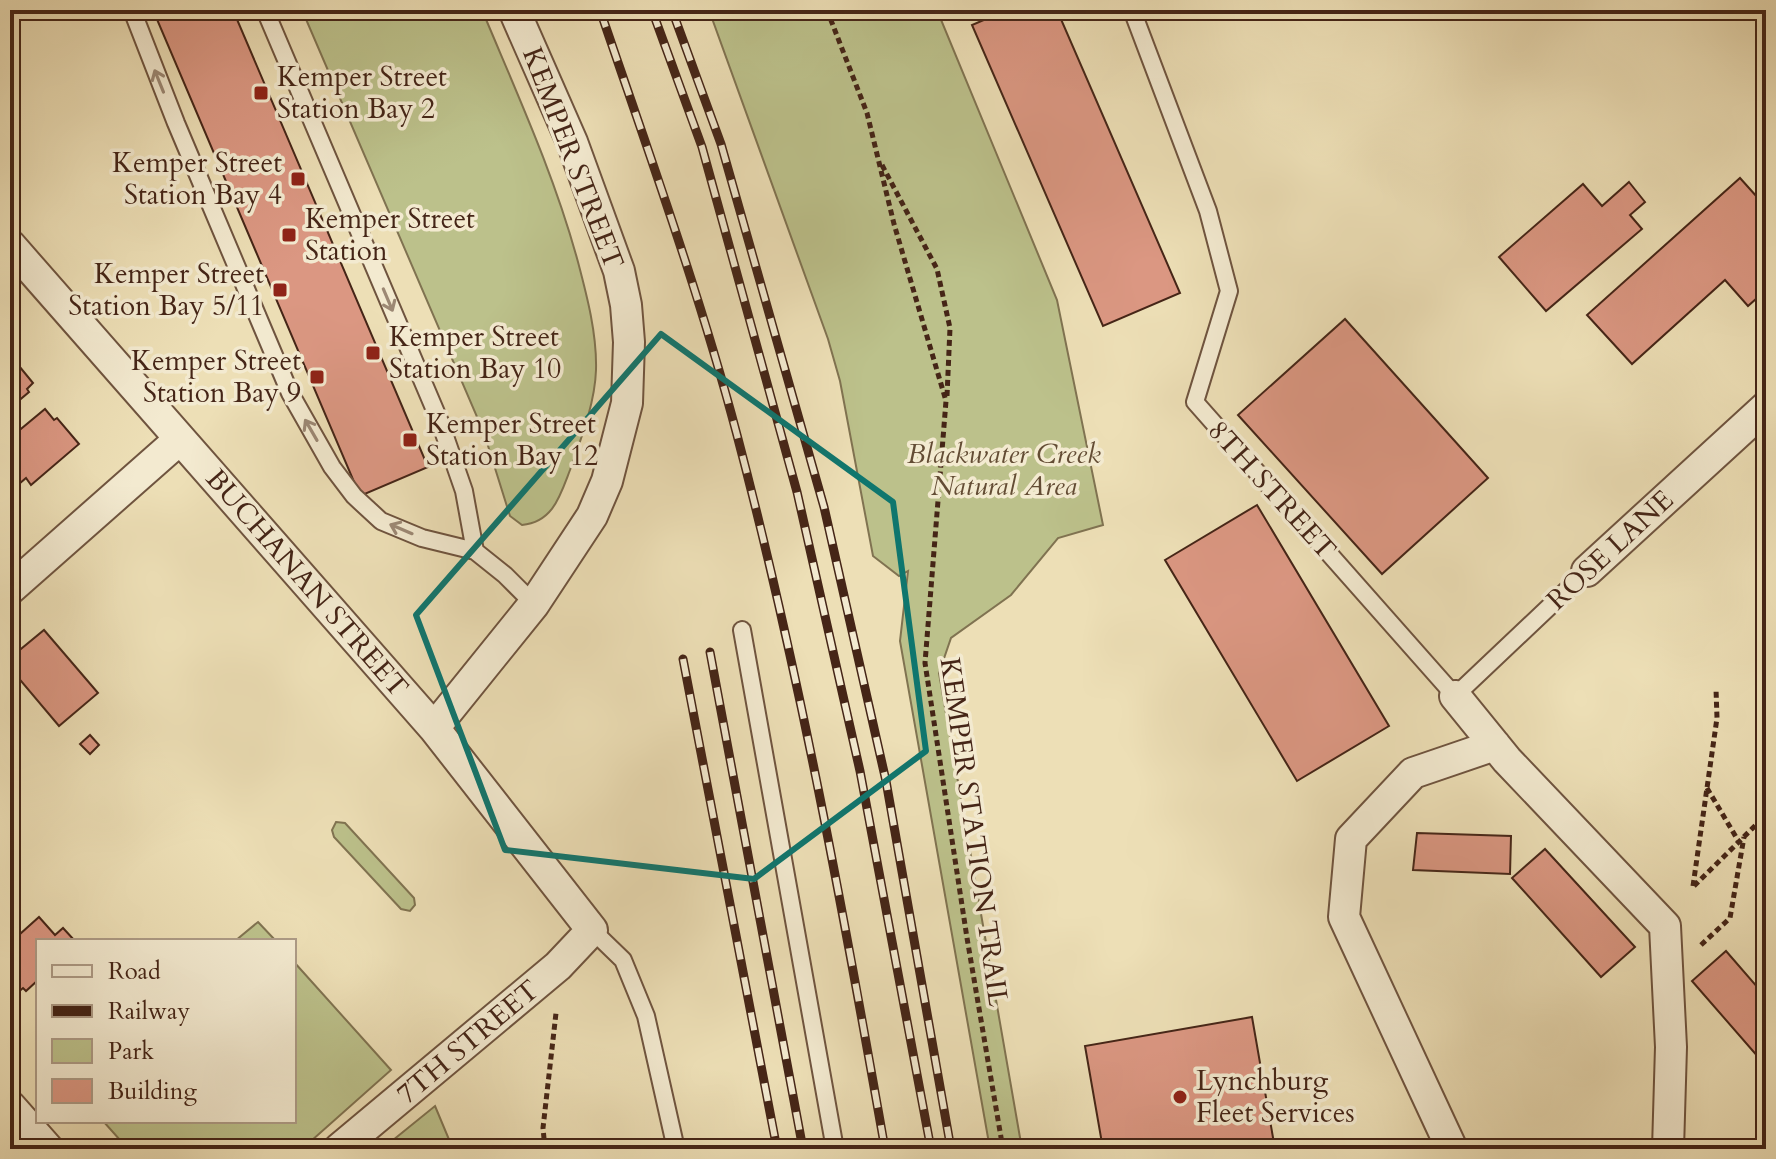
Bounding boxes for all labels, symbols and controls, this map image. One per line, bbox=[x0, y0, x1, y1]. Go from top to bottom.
street label: KEMPER STREET bbox=[513, 42, 633, 274]
place label: Kemper Street Station Bay 2 bbox=[277, 58, 447, 128]
one-way arrow bbox=[151, 69, 165, 94]
marker: Kemper Street Station Bay 2 bbox=[252, 84, 270, 102]
place label: Kemper Street Station Bay 4 bbox=[112, 144, 282, 214]
marker: Kemper Street Station Bay 4 bbox=[289, 170, 307, 188]
place label: Kemper Street Station bbox=[305, 200, 475, 270]
marker: Kemper Street Station bbox=[280, 226, 298, 244]
place label: Kemper Street Station Bay 5/11 bbox=[68, 255, 264, 325]
marker: Kemper Street Station Bay 5/11 bbox=[271, 281, 289, 299]
one-way arrow bbox=[382, 287, 397, 312]
place label: Kemper Street Station Bay 10 bbox=[389, 318, 561, 388]
place label: Kemper Street Station Bay 9 bbox=[131, 342, 301, 412]
marker: Kemper Street Station Bay 10 bbox=[364, 344, 382, 362]
marker: Kemper Street Station Bay 9 bbox=[308, 368, 326, 386]
place label: Kemper Street Station Bay 12 bbox=[426, 405, 598, 475]
street label: 8TH STREET bbox=[1199, 412, 1345, 568]
one-way arrow bbox=[303, 419, 319, 442]
marker: Kemper Street Station Bay 12 bbox=[401, 431, 419, 449]
park label: Blackwater Creek Natural Area bbox=[907, 435, 1101, 505]
street label: BUCHANAN STREET bbox=[197, 461, 417, 705]
street label: ROSE LANE bbox=[1538, 481, 1682, 619]
one-way arrow bbox=[389, 521, 413, 536]
street label: KEMPER STATION TRAIL bbox=[931, 655, 1017, 1009]
legend bbox=[36, 939, 296, 1123]
text: Road bbox=[108, 955, 161, 988]
street label: 7TH STREET bbox=[389, 971, 547, 1113]
text: Railway bbox=[108, 995, 190, 1028]
text: Park bbox=[108, 1035, 154, 1068]
place label: Lynchburg Fleet Services bbox=[1196, 1062, 1355, 1132]
text: Building bbox=[108, 1075, 198, 1108]
marker: Lynchburg Fleet Services bbox=[1171, 1088, 1189, 1106]

